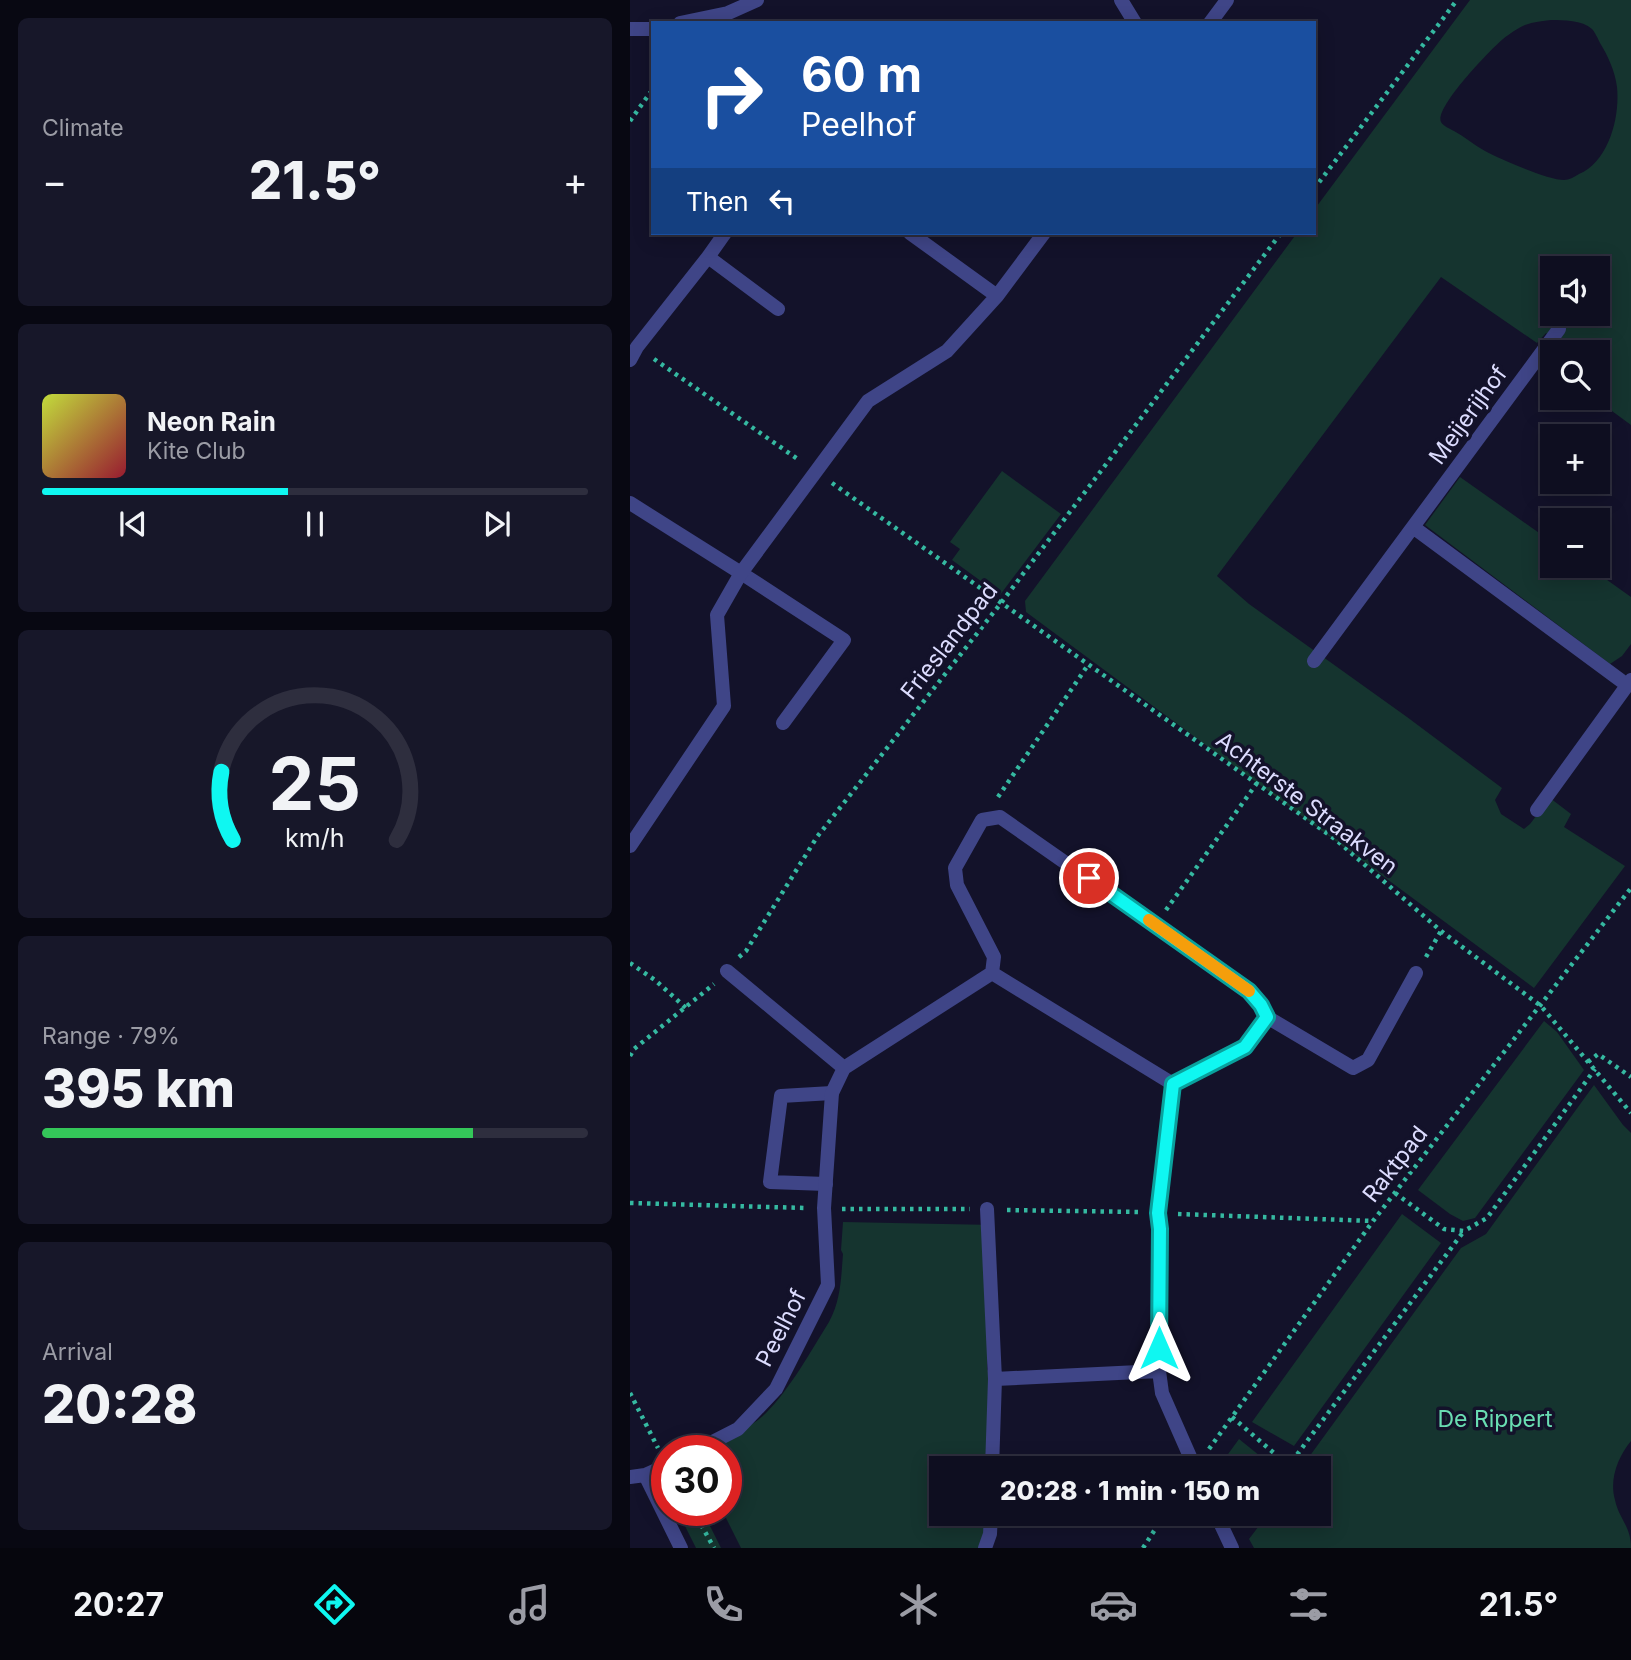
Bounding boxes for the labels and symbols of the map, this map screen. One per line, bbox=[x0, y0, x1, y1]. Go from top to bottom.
street label: Meijerijhof bbox=[1423, 360, 1513, 470]
street label: Frieslandpad bbox=[895, 577, 1003, 705]
street label: Achterste Straakven bbox=[1211, 726, 1403, 880]
pin bbox=[1059, 848, 1119, 908]
street label: Raktpad bbox=[1357, 1120, 1433, 1208]
street label: Peelhof bbox=[750, 1284, 813, 1371]
position arrow bbox=[1122, 1311, 1196, 1385]
park label: De Rippert bbox=[1438, 1405, 1553, 1433]
speed limit sign: 30 bbox=[651, 1435, 742, 1526]

